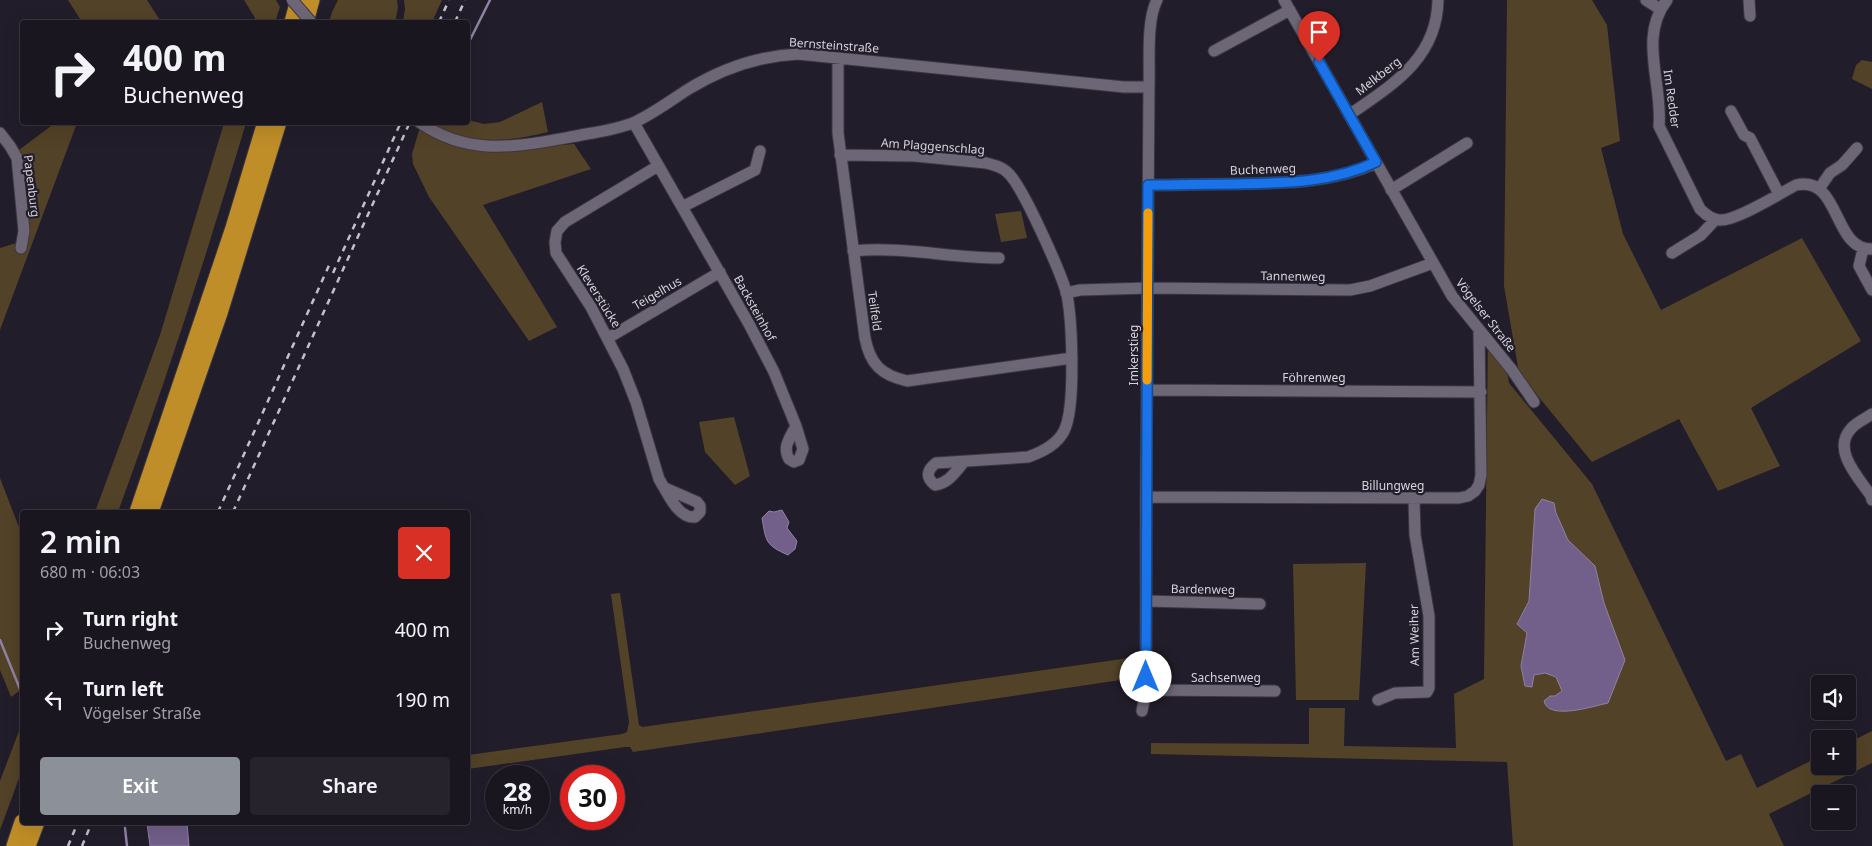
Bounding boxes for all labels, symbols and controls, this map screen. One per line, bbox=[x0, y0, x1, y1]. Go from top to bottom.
pin bbox=[1298, 11, 1340, 62]
icon: arrive bbox=[1305, 18, 1333, 46]
street label: Bernsteinstraße bbox=[788, 33, 880, 57]
text: 400 m bbox=[123, 34, 226, 81]
icon: right bbox=[40, 40, 105, 105]
street label: Melkberg bbox=[1352, 53, 1404, 99]
street label: Im Redder bbox=[1659, 69, 1685, 130]
text: Buchenweg bbox=[123, 79, 244, 109]
street label: Am Plaggenschlag bbox=[880, 134, 986, 158]
street label: Papenburg bbox=[20, 154, 44, 218]
street label: Buchenweg bbox=[1230, 159, 1296, 179]
street label: Kleverstücke bbox=[573, 261, 625, 331]
street label: Tannenweg bbox=[1260, 267, 1326, 285]
street label: Teigelhus bbox=[630, 272, 685, 314]
street label: Backsteinhof bbox=[730, 272, 781, 345]
street label: Vögelser Straße bbox=[1452, 275, 1520, 355]
street label: Teilfeld bbox=[864, 290, 886, 332]
street label: Imkerstieg bbox=[1125, 325, 1142, 385]
street label: Föhrenweg bbox=[1282, 369, 1346, 386]
street label: Billungweg bbox=[1362, 477, 1424, 494]
text: 2 min bbox=[40, 521, 121, 562]
button: close bbox=[398, 527, 450, 579]
text: 680 m · 06:03 bbox=[40, 561, 140, 583]
street label: Bardenweg bbox=[1171, 580, 1235, 598]
street label: Am Weiher bbox=[1405, 604, 1423, 666]
text: Turn right bbox=[83, 606, 178, 632]
icon: right bbox=[40, 616, 68, 644]
text: 400 m bbox=[395, 617, 450, 643]
text: Buchenweg bbox=[83, 632, 171, 654]
position arrow bbox=[1119, 650, 1171, 702]
street label: Sachsenweg bbox=[1191, 669, 1261, 686]
map controls bbox=[1811, 675, 1856, 830]
button: sound bbox=[1811, 675, 1856, 720]
text: Turn left bbox=[83, 676, 164, 702]
icon: left bbox=[40, 686, 68, 714]
text: 190 m bbox=[395, 687, 450, 713]
text: Vögelser Straße bbox=[83, 702, 201, 724]
button: + bbox=[1811, 730, 1856, 775]
button: Exit bbox=[40, 757, 240, 815]
button: Share bbox=[250, 757, 450, 815]
speed limit sign: 30 bbox=[560, 765, 625, 830]
text: 28 bbox=[503, 774, 532, 808]
button: − bbox=[1811, 785, 1856, 830]
text: km/h bbox=[503, 801, 532, 818]

